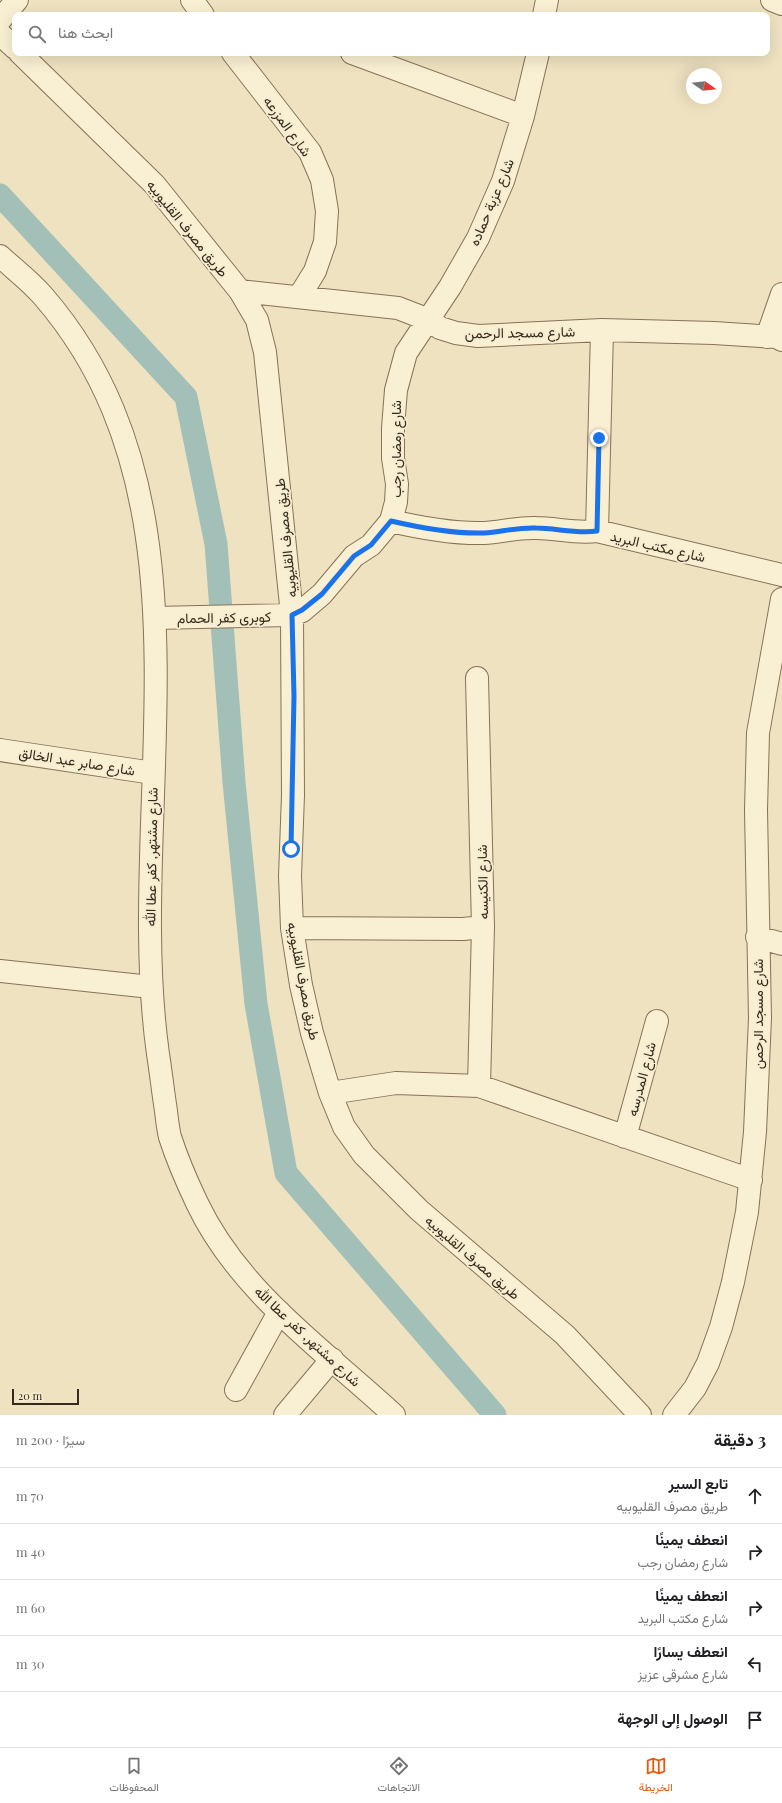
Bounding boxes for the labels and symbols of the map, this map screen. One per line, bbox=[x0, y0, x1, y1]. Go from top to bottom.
north arrow bbox=[686, 68, 722, 104]
street label: شارع المزرعه bbox=[258, 92, 316, 161]
street label: شارع عزبة حماده bbox=[464, 155, 520, 249]
street label: طريق مصرف القليوبيه bbox=[143, 175, 233, 281]
street label: شارع مسجد الرحمن bbox=[465, 322, 575, 344]
street label: شارع رمضان رجب bbox=[386, 400, 407, 498]
route end bbox=[590, 429, 608, 447]
street label: طريق مصرف القليوبيه bbox=[269, 477, 301, 599]
street label: شارع مكتب البريد bbox=[608, 526, 707, 568]
street label: كوبرى كفر الحمام bbox=[177, 607, 271, 627]
street label: شارع صابر عبد الخالق bbox=[17, 742, 136, 782]
street label: شارع مشتهر, كفر عطا الله bbox=[140, 787, 164, 927]
route start bbox=[282, 840, 300, 858]
street label: شارع الكنيسه bbox=[472, 844, 494, 920]
street label: طريق مصرف القليوبيه bbox=[283, 920, 325, 1042]
street label: شارع مسجد الرحمن bbox=[748, 959, 769, 1069]
street label: شارع المدرسه bbox=[622, 1040, 662, 1119]
street label: طريق مصرف القليوبيه bbox=[421, 1210, 525, 1304]
street label: شارع مشتهر, كفر عطا الله bbox=[249, 1282, 365, 1392]
scale bar bbox=[12, 1387, 79, 1406]

